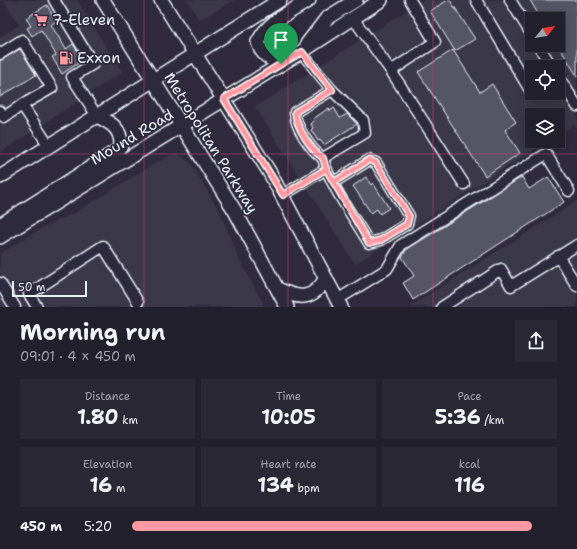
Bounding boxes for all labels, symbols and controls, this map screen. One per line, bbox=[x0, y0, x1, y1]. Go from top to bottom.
place label: 7-Eleven bbox=[52, 10, 115, 30]
supermarket icon: 7-Eleven bbox=[33, 12, 49, 28]
north arrow bbox=[525, 12, 565, 52]
map controls bbox=[525, 12, 565, 148]
pin bbox=[264, 23, 298, 64]
icon: arrive bbox=[270, 29, 292, 51]
place label: Exxon bbox=[77, 48, 120, 68]
fuel station icon: Exxon bbox=[58, 50, 74, 66]
button: locate bbox=[525, 60, 565, 100]
street label: Metropolitan Parkway bbox=[159, 69, 263, 217]
street label: Mound Road bbox=[87, 104, 178, 170]
button: layers bbox=[525, 108, 565, 148]
scale bar bbox=[12, 279, 87, 298]
text: 50 m bbox=[18, 280, 46, 295]
text: Morning run bbox=[20, 318, 165, 347]
button: share bbox=[515, 320, 557, 362]
text: 09:01 · 4 × 450 m bbox=[20, 348, 136, 365]
text: Distance bbox=[85, 389, 130, 404]
text: Time bbox=[276, 389, 301, 404]
text: Pace bbox=[457, 389, 482, 404]
text: 1.80 bbox=[77, 404, 119, 430]
text: 10:05 bbox=[261, 404, 316, 430]
text: 5:36 bbox=[435, 404, 481, 430]
text: km bbox=[119, 413, 138, 428]
text: /km bbox=[481, 413, 504, 428]
text: Elevation bbox=[83, 457, 132, 472]
text: Heart rate bbox=[260, 457, 317, 472]
text: kcal bbox=[459, 457, 480, 472]
text: 16 bbox=[90, 472, 112, 498]
text: 134 bbox=[257, 472, 294, 498]
text: 116 bbox=[454, 472, 485, 498]
text: m bbox=[112, 481, 125, 496]
text: bpm bbox=[294, 481, 320, 496]
text: 450 m bbox=[20, 518, 62, 535]
text: 5:20 bbox=[84, 518, 112, 535]

